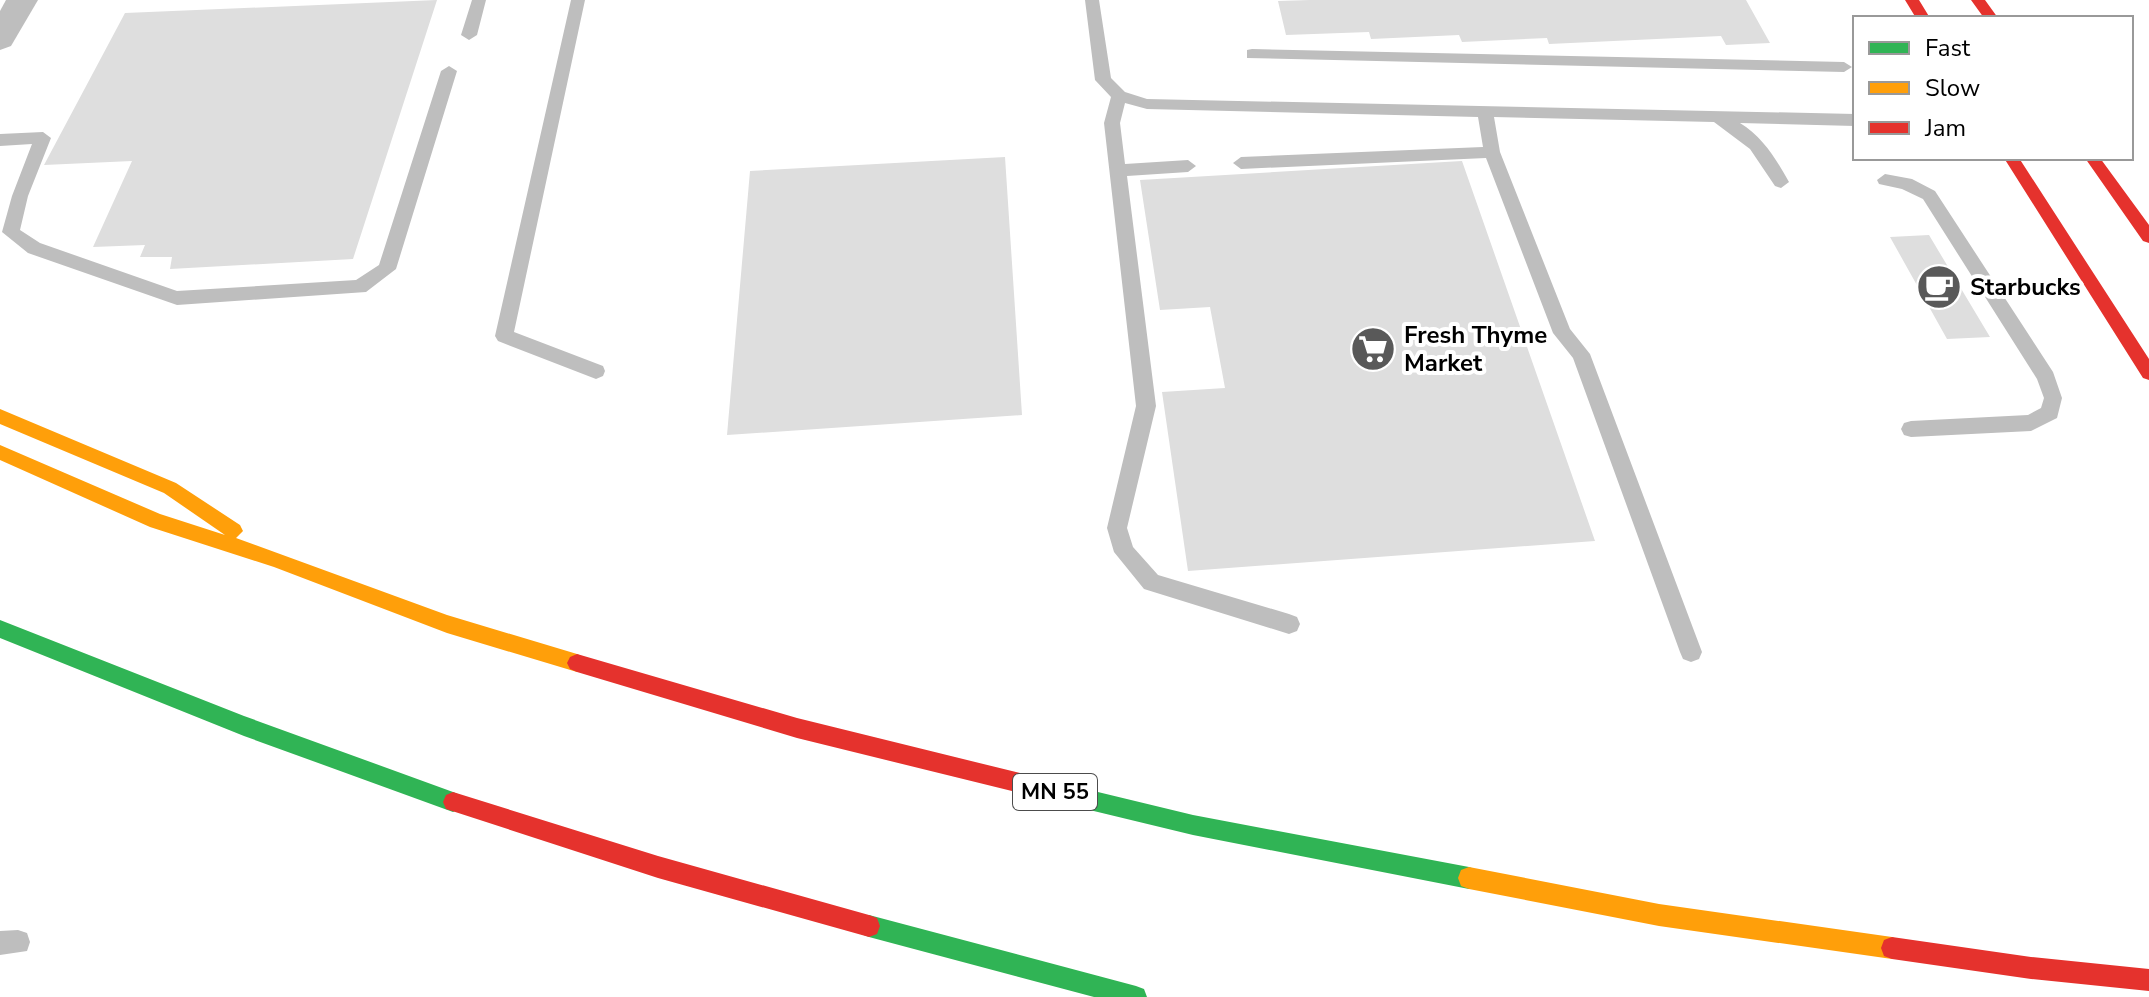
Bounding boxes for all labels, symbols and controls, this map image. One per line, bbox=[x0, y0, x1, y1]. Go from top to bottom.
legend bbox=[1853, 16, 2133, 160]
text: Fast bbox=[1925, 32, 1971, 64]
text: Slow bbox=[1925, 72, 1980, 104]
text: Jam bbox=[1924, 112, 1966, 144]
cafe icon: Starbucks bbox=[1915, 263, 1963, 311]
place label: Starbucks bbox=[1970, 271, 2081, 303]
place label: Fresh Thyme Market bbox=[1404, 319, 1547, 379]
supermarket icon: Fresh Thyme Market bbox=[1349, 325, 1397, 373]
road number: MN 55 bbox=[1013, 774, 1097, 810]

